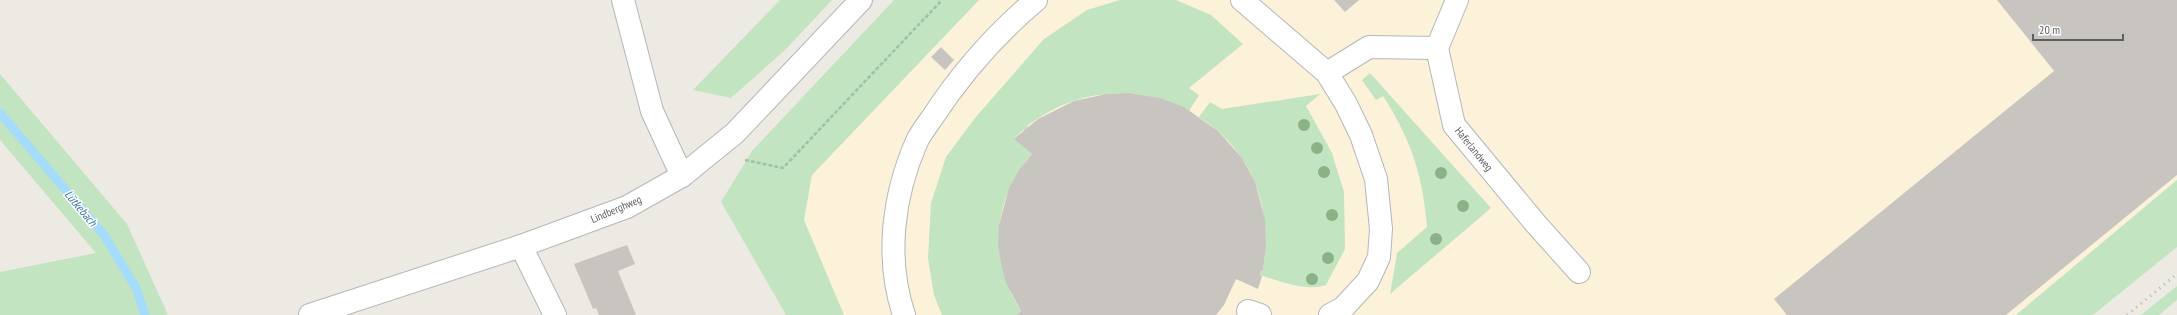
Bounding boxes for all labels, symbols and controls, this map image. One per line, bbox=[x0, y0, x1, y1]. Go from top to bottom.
scale bar bbox=[2033, 16, 2123, 42]
text: 20 m bbox=[2039, 22, 2060, 37]
street label: Haferlandweg bbox=[1452, 124, 1496, 174]
water label: Lütkebach bbox=[62, 187, 101, 230]
street label: Lindberghweg bbox=[588, 192, 644, 226]

